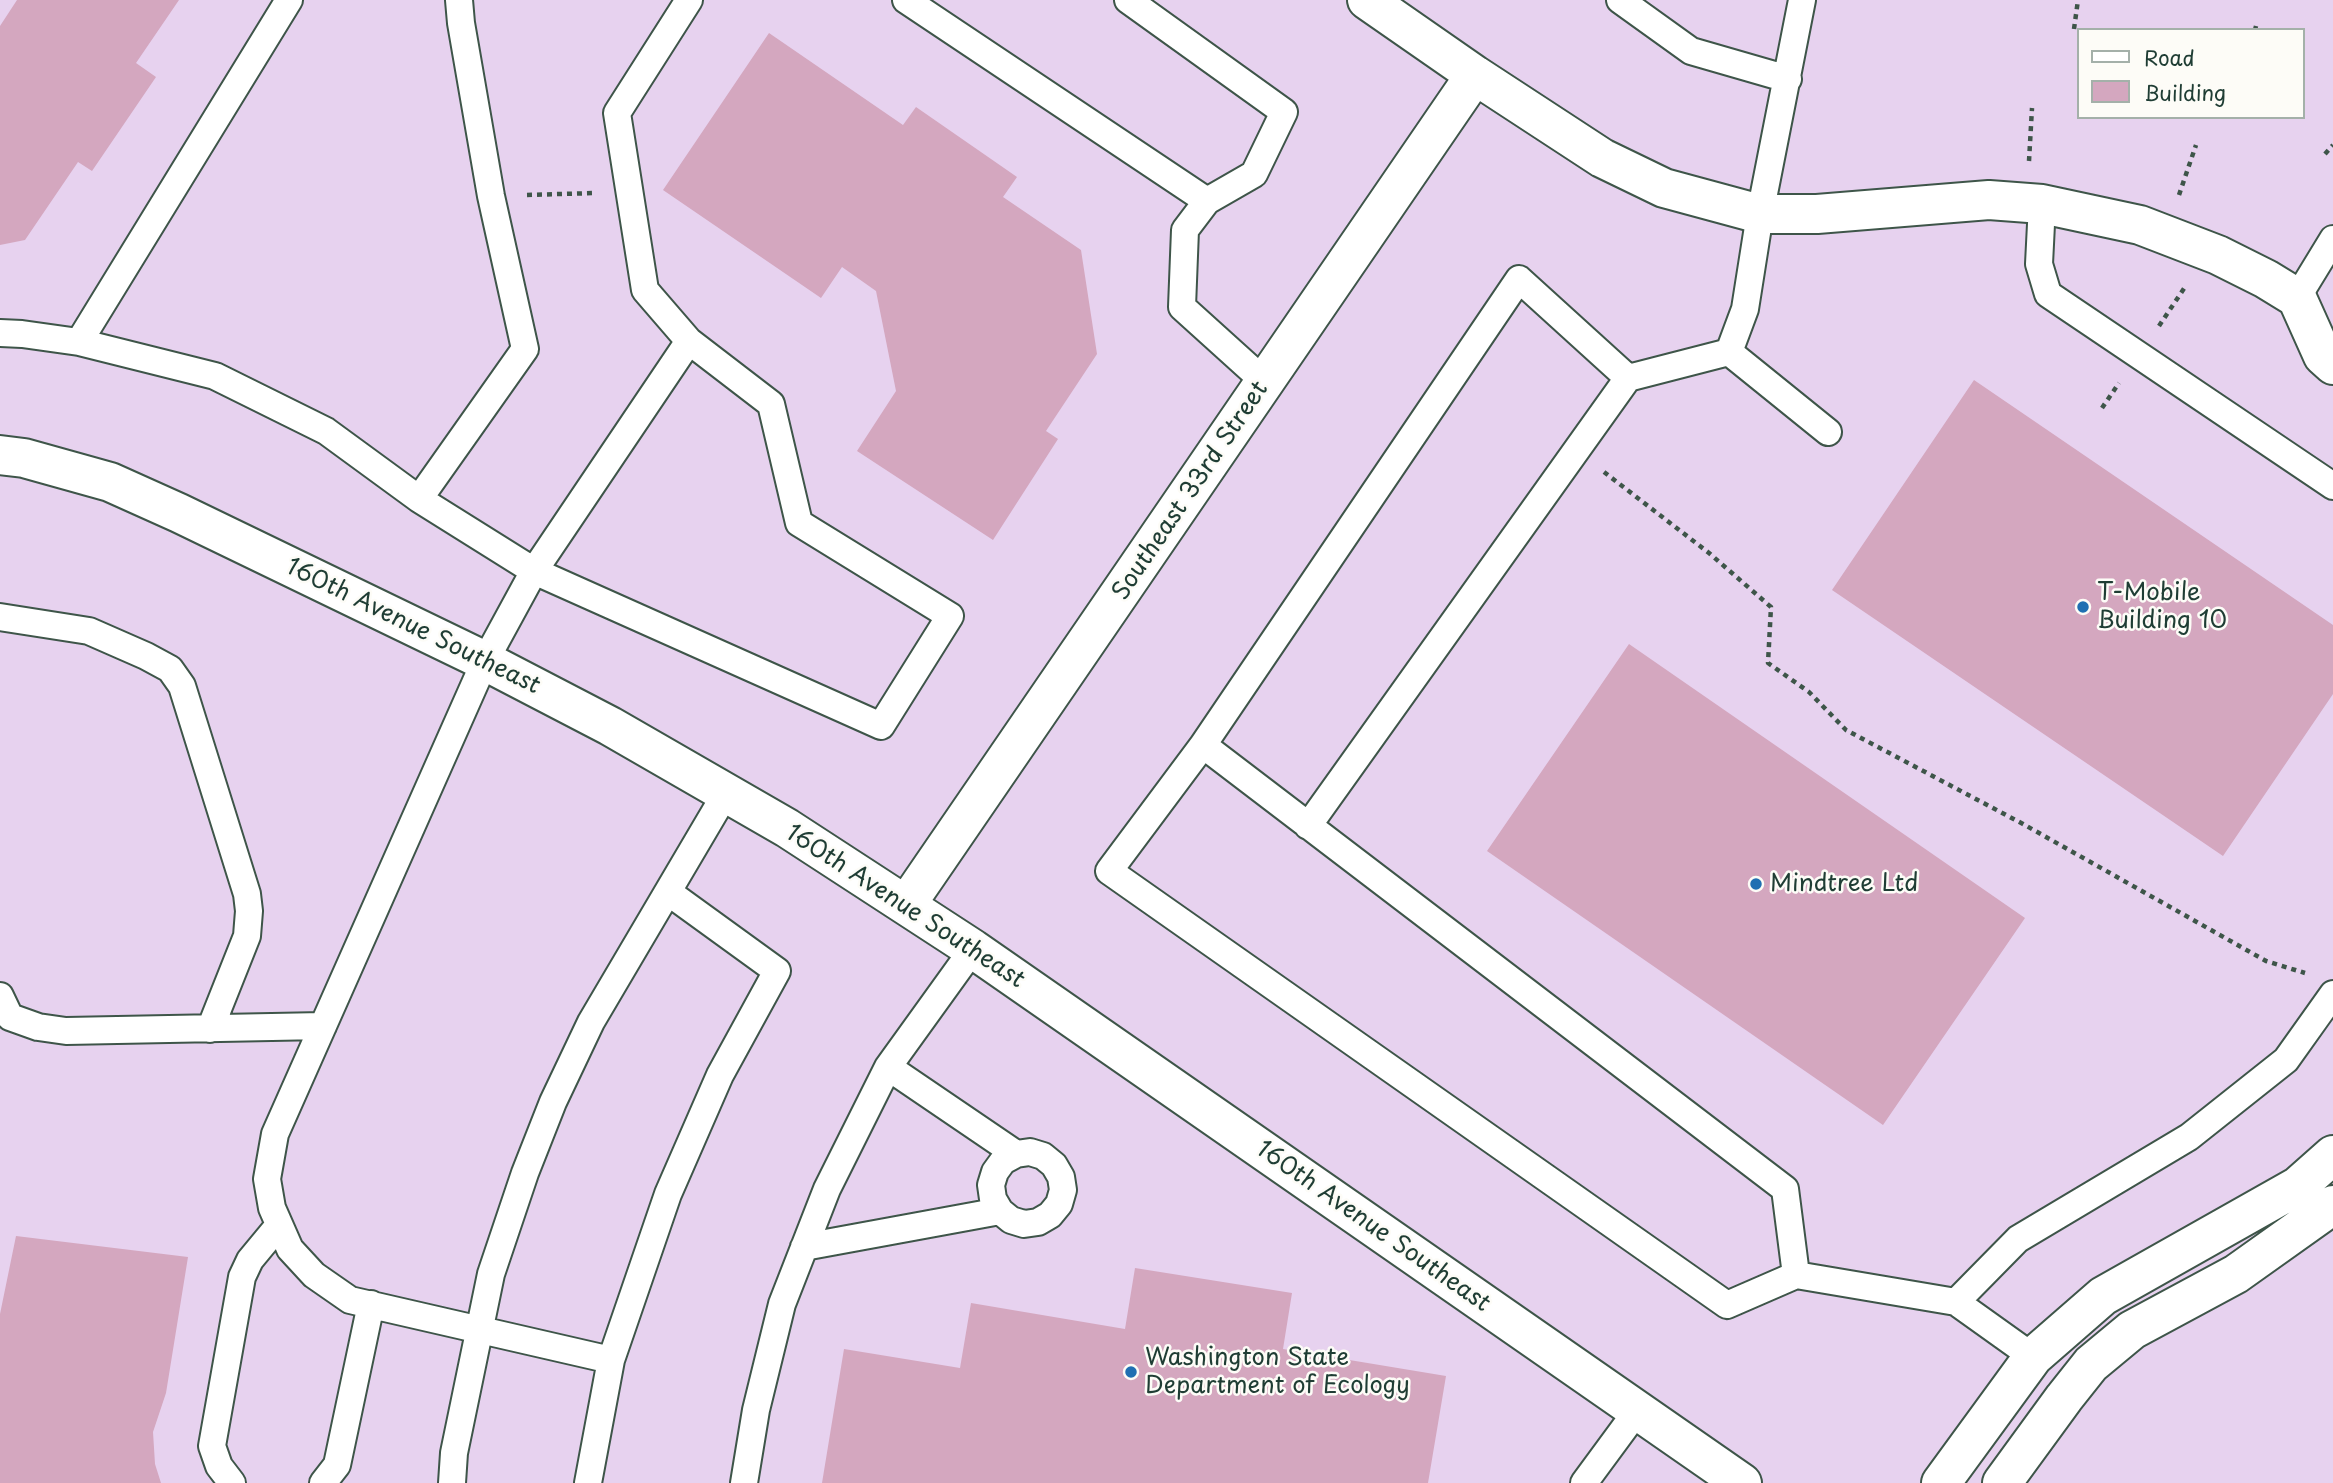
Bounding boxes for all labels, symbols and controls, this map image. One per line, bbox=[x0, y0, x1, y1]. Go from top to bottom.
legend bbox=[2078, 28, 2305, 119]
text: Road bbox=[2144, 41, 2195, 73]
text: Building bbox=[2144, 76, 2226, 108]
street label: Southeast 33rd Street bbox=[1107, 376, 1275, 606]
street label: 160th Avenue Southeast bbox=[281, 553, 545, 701]
place label: T-Mobile Building 10 bbox=[2097, 579, 2227, 635]
marker: T-Mobile Building 10 bbox=[2075, 599, 2091, 615]
street label: 160th Avenue Southeast bbox=[780, 819, 1030, 995]
place label: Mindtree Ltd bbox=[1770, 870, 1918, 898]
marker: Mindtree Ltd bbox=[1748, 876, 1764, 892]
street label: 160th Avenue Southeast bbox=[1251, 1135, 1495, 1319]
place label: Washington State Department of Ecology bbox=[1145, 1344, 1410, 1400]
marker: Washington State Department of Ecology bbox=[1123, 1364, 1139, 1380]

